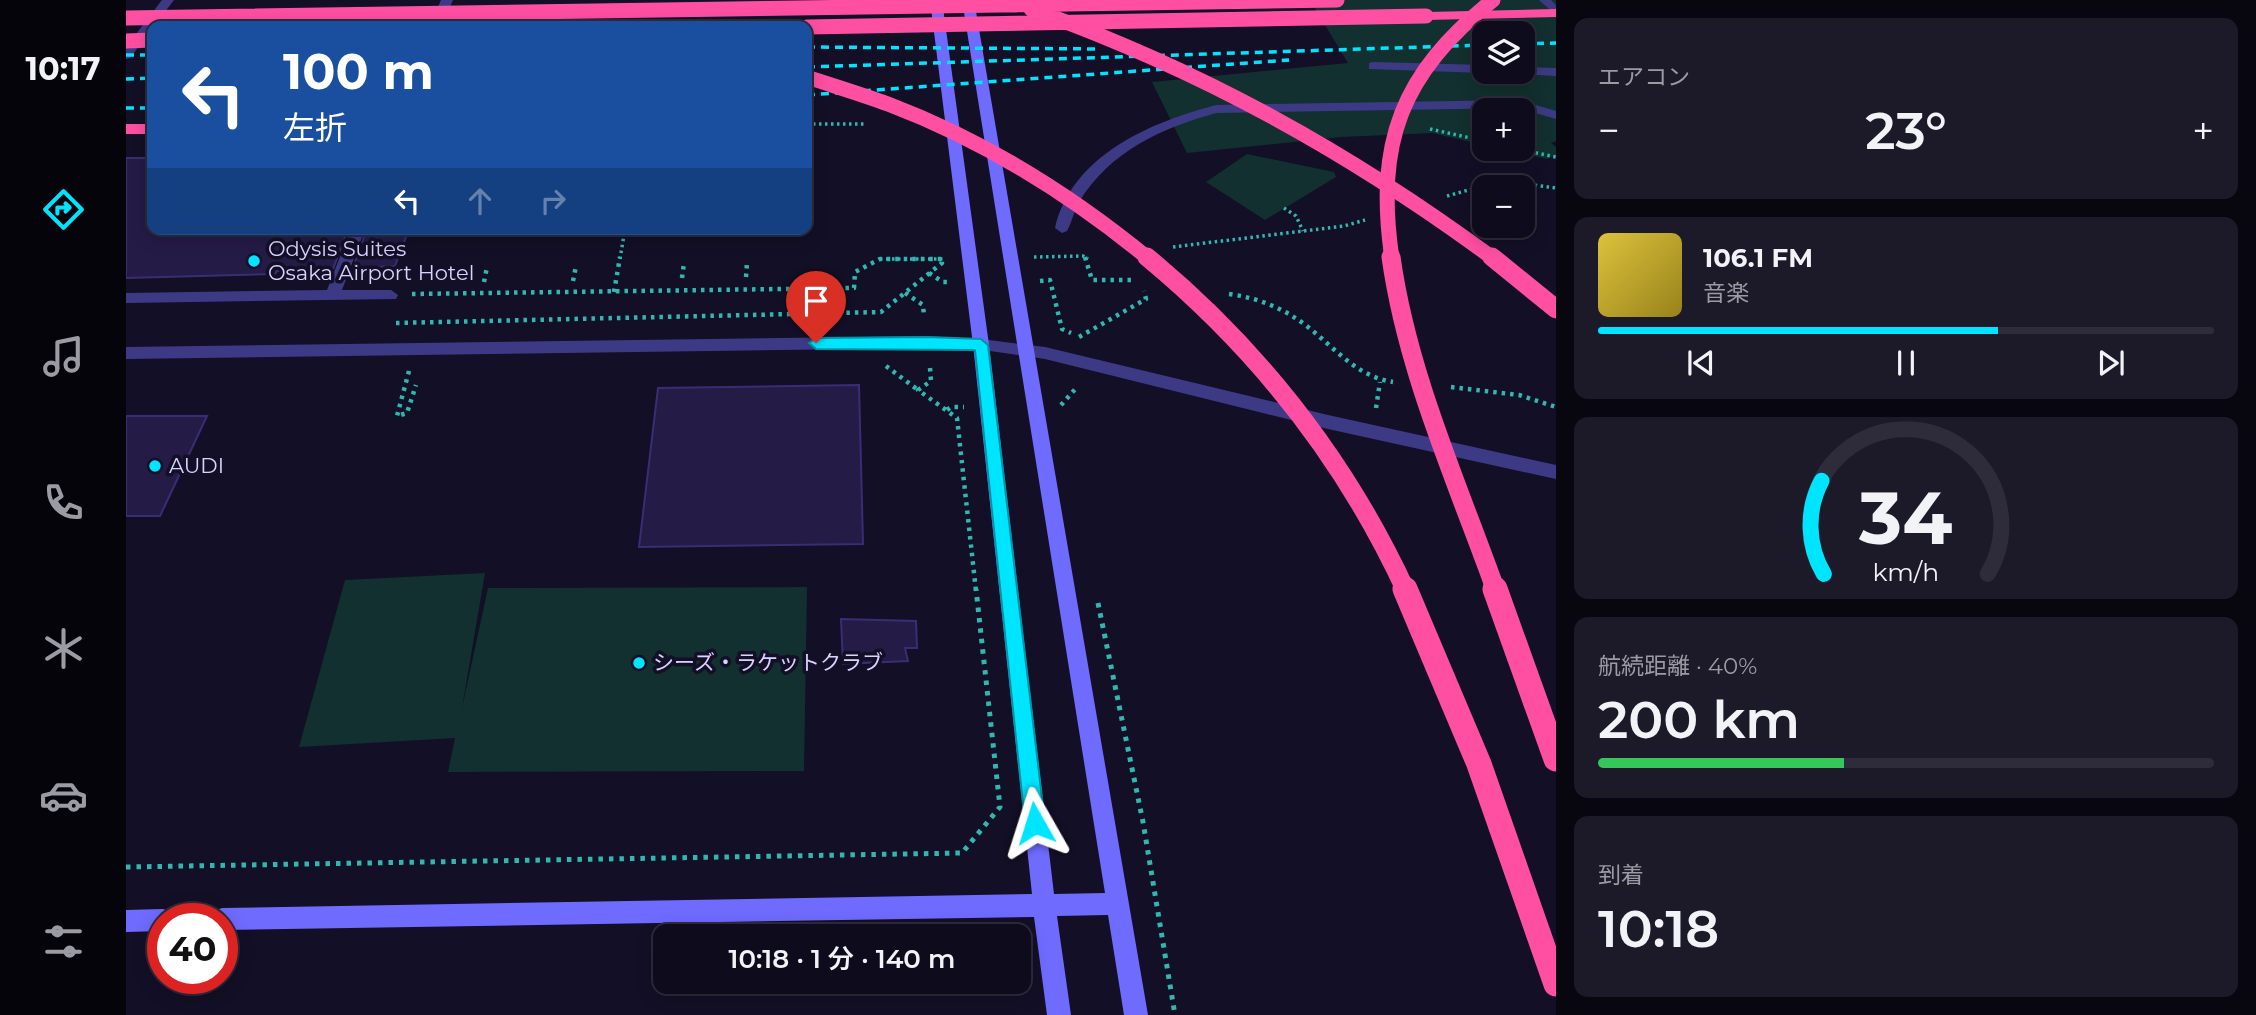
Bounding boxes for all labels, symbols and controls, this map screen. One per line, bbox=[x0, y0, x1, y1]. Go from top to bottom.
map controls bbox=[1472, 21, 1535, 238]
button: layers bbox=[1472, 21, 1535, 84]
text: 100 m bbox=[283, 42, 434, 101]
text: 10:17 bbox=[25, 49, 101, 88]
icon: left bbox=[168, 49, 259, 140]
text: エアコン bbox=[1598, 63, 1690, 91]
button: + bbox=[1472, 98, 1535, 161]
text: 23° bbox=[1865, 99, 1947, 162]
text: − bbox=[1598, 107, 1620, 154]
text: + bbox=[2192, 107, 2214, 154]
text: 左折 bbox=[283, 108, 347, 147]
button: − bbox=[1472, 175, 1535, 238]
icon: left bbox=[388, 182, 426, 220]
icon: ahead bbox=[461, 182, 499, 220]
icon: right bbox=[534, 182, 572, 220]
icon: directions bbox=[39, 185, 88, 234]
place label: Odysis Suites Osaka Airport Hotel bbox=[268, 236, 474, 285]
text: 106.1 FM bbox=[1703, 242, 1813, 274]
marker: Odysis Suites Osaka Airport Hotel bbox=[246, 253, 262, 269]
pin bbox=[786, 271, 846, 343]
text: 音楽 bbox=[1703, 279, 1749, 307]
icon: arrive bbox=[797, 282, 835, 320]
icon: music bbox=[39, 332, 88, 381]
icon: previous bbox=[1682, 344, 1720, 382]
icon: pause bbox=[1887, 344, 1925, 382]
icon: next bbox=[2092, 344, 2130, 382]
place label: AUDI bbox=[169, 453, 224, 478]
marker: AUDI bbox=[147, 458, 163, 474]
text: 34 bbox=[1858, 474, 1953, 562]
icon: phone bbox=[39, 478, 88, 527]
text: km/h bbox=[1873, 556, 1939, 586]
icon: climate bbox=[39, 624, 88, 673]
place label: シーズ・ラケットクラブ bbox=[653, 650, 883, 675]
text: 航続距離 · 40% bbox=[1598, 652, 1757, 680]
marker: シーズ・ラケットクラブ bbox=[631, 655, 647, 671]
text: 200 km bbox=[1598, 688, 1800, 751]
icon: car bbox=[39, 771, 88, 820]
position arrow bbox=[998, 786, 1072, 860]
text: 到着 bbox=[1598, 861, 1644, 889]
text: 10:18 bbox=[1598, 897, 1719, 960]
speed limit sign: 40 bbox=[147, 903, 238, 994]
icon: filters bbox=[39, 917, 88, 966]
text: 10:18 · 1 分 · 140 m bbox=[729, 943, 955, 975]

